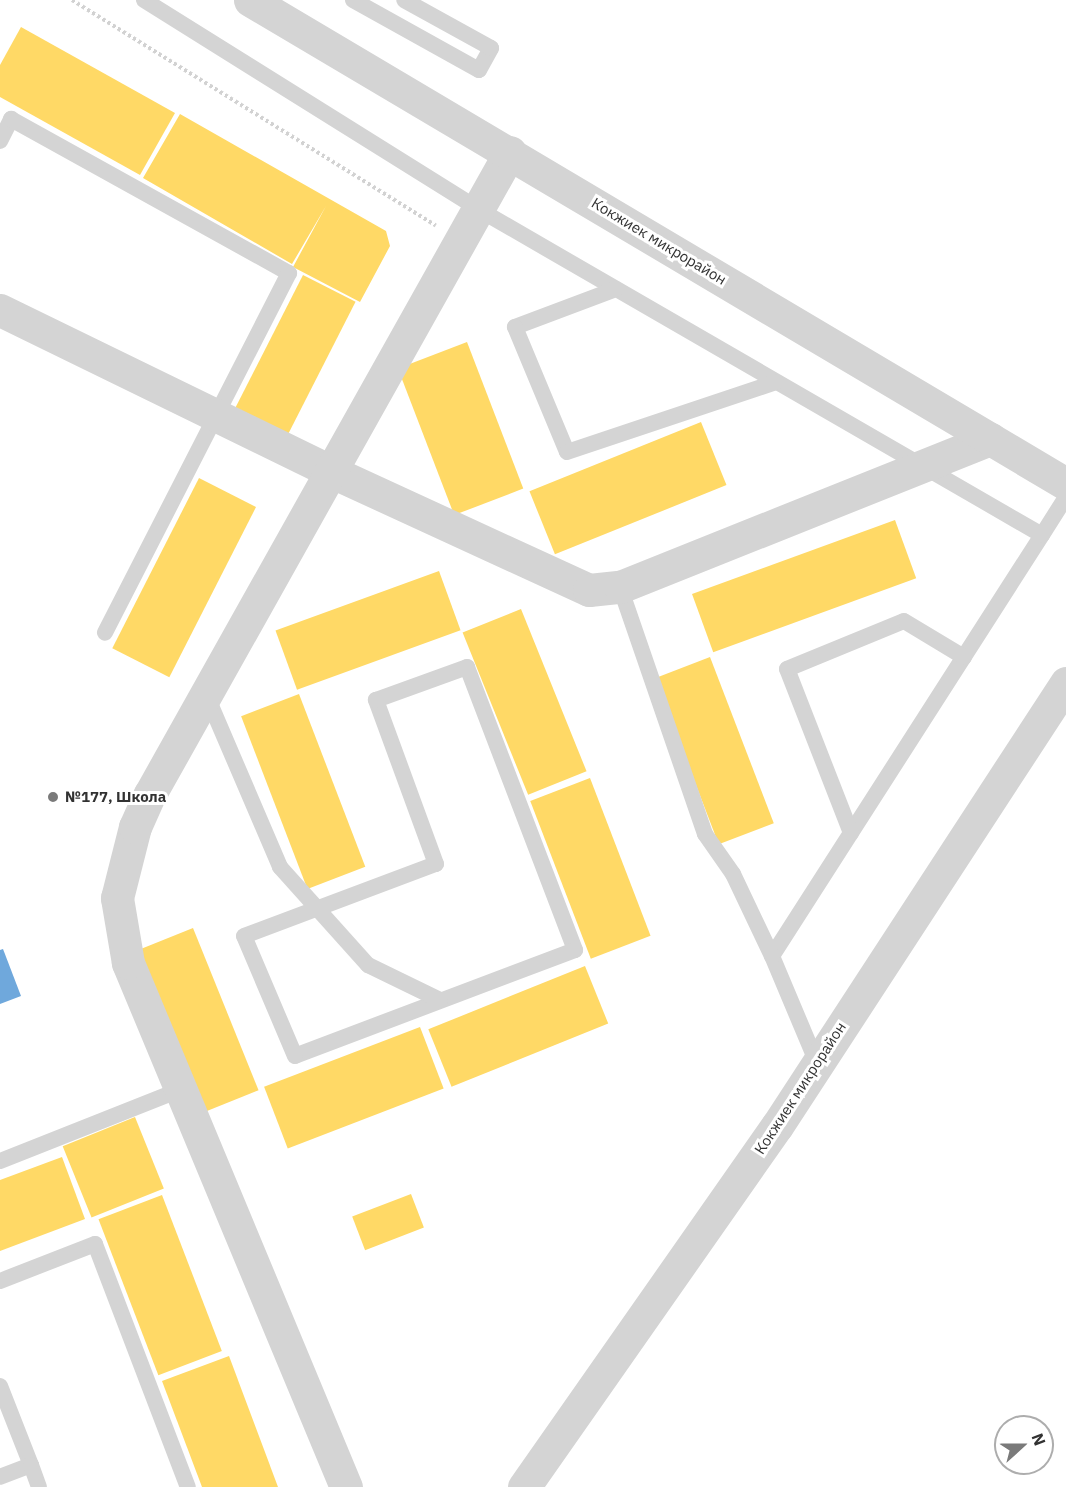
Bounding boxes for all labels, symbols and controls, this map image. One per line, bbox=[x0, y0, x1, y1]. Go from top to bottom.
street label: Кокжиек микрорайон bbox=[588, 194, 730, 288]
place label: №177, Школа bbox=[65, 788, 166, 806]
marker: №177, Школа bbox=[46, 790, 60, 804]
street label: Кокжиек микрорайон bbox=[751, 1019, 849, 1157]
north arrow bbox=[994, 1415, 1054, 1475]
text: N bbox=[1028, 1430, 1050, 1448]

